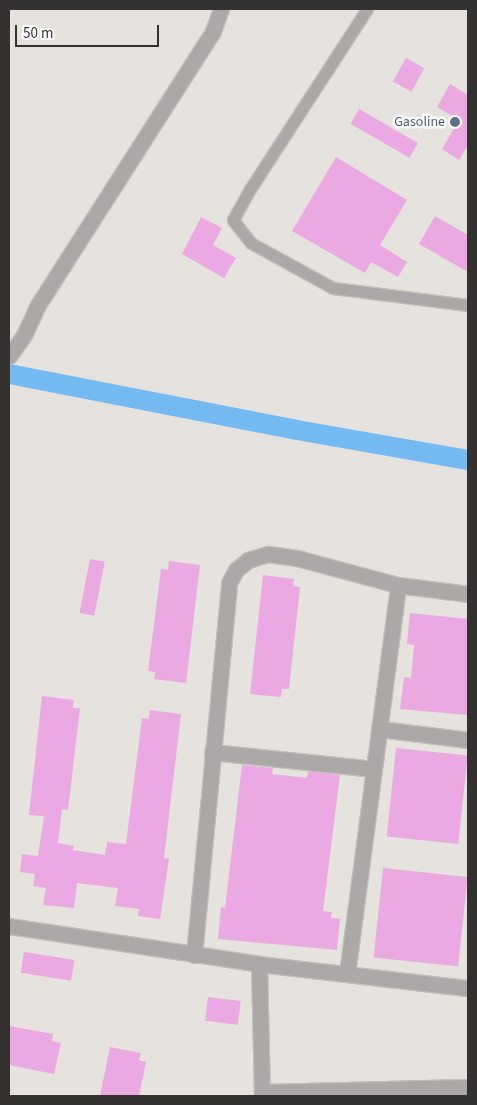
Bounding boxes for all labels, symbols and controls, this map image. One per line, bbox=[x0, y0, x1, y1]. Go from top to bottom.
scale bar bbox=[18, 15, 161, 47]
text: 50 m bbox=[23, 23, 53, 44]
place label: Gasoline bbox=[394, 114, 445, 130]
marker: Gasoline bbox=[449, 116, 461, 128]

